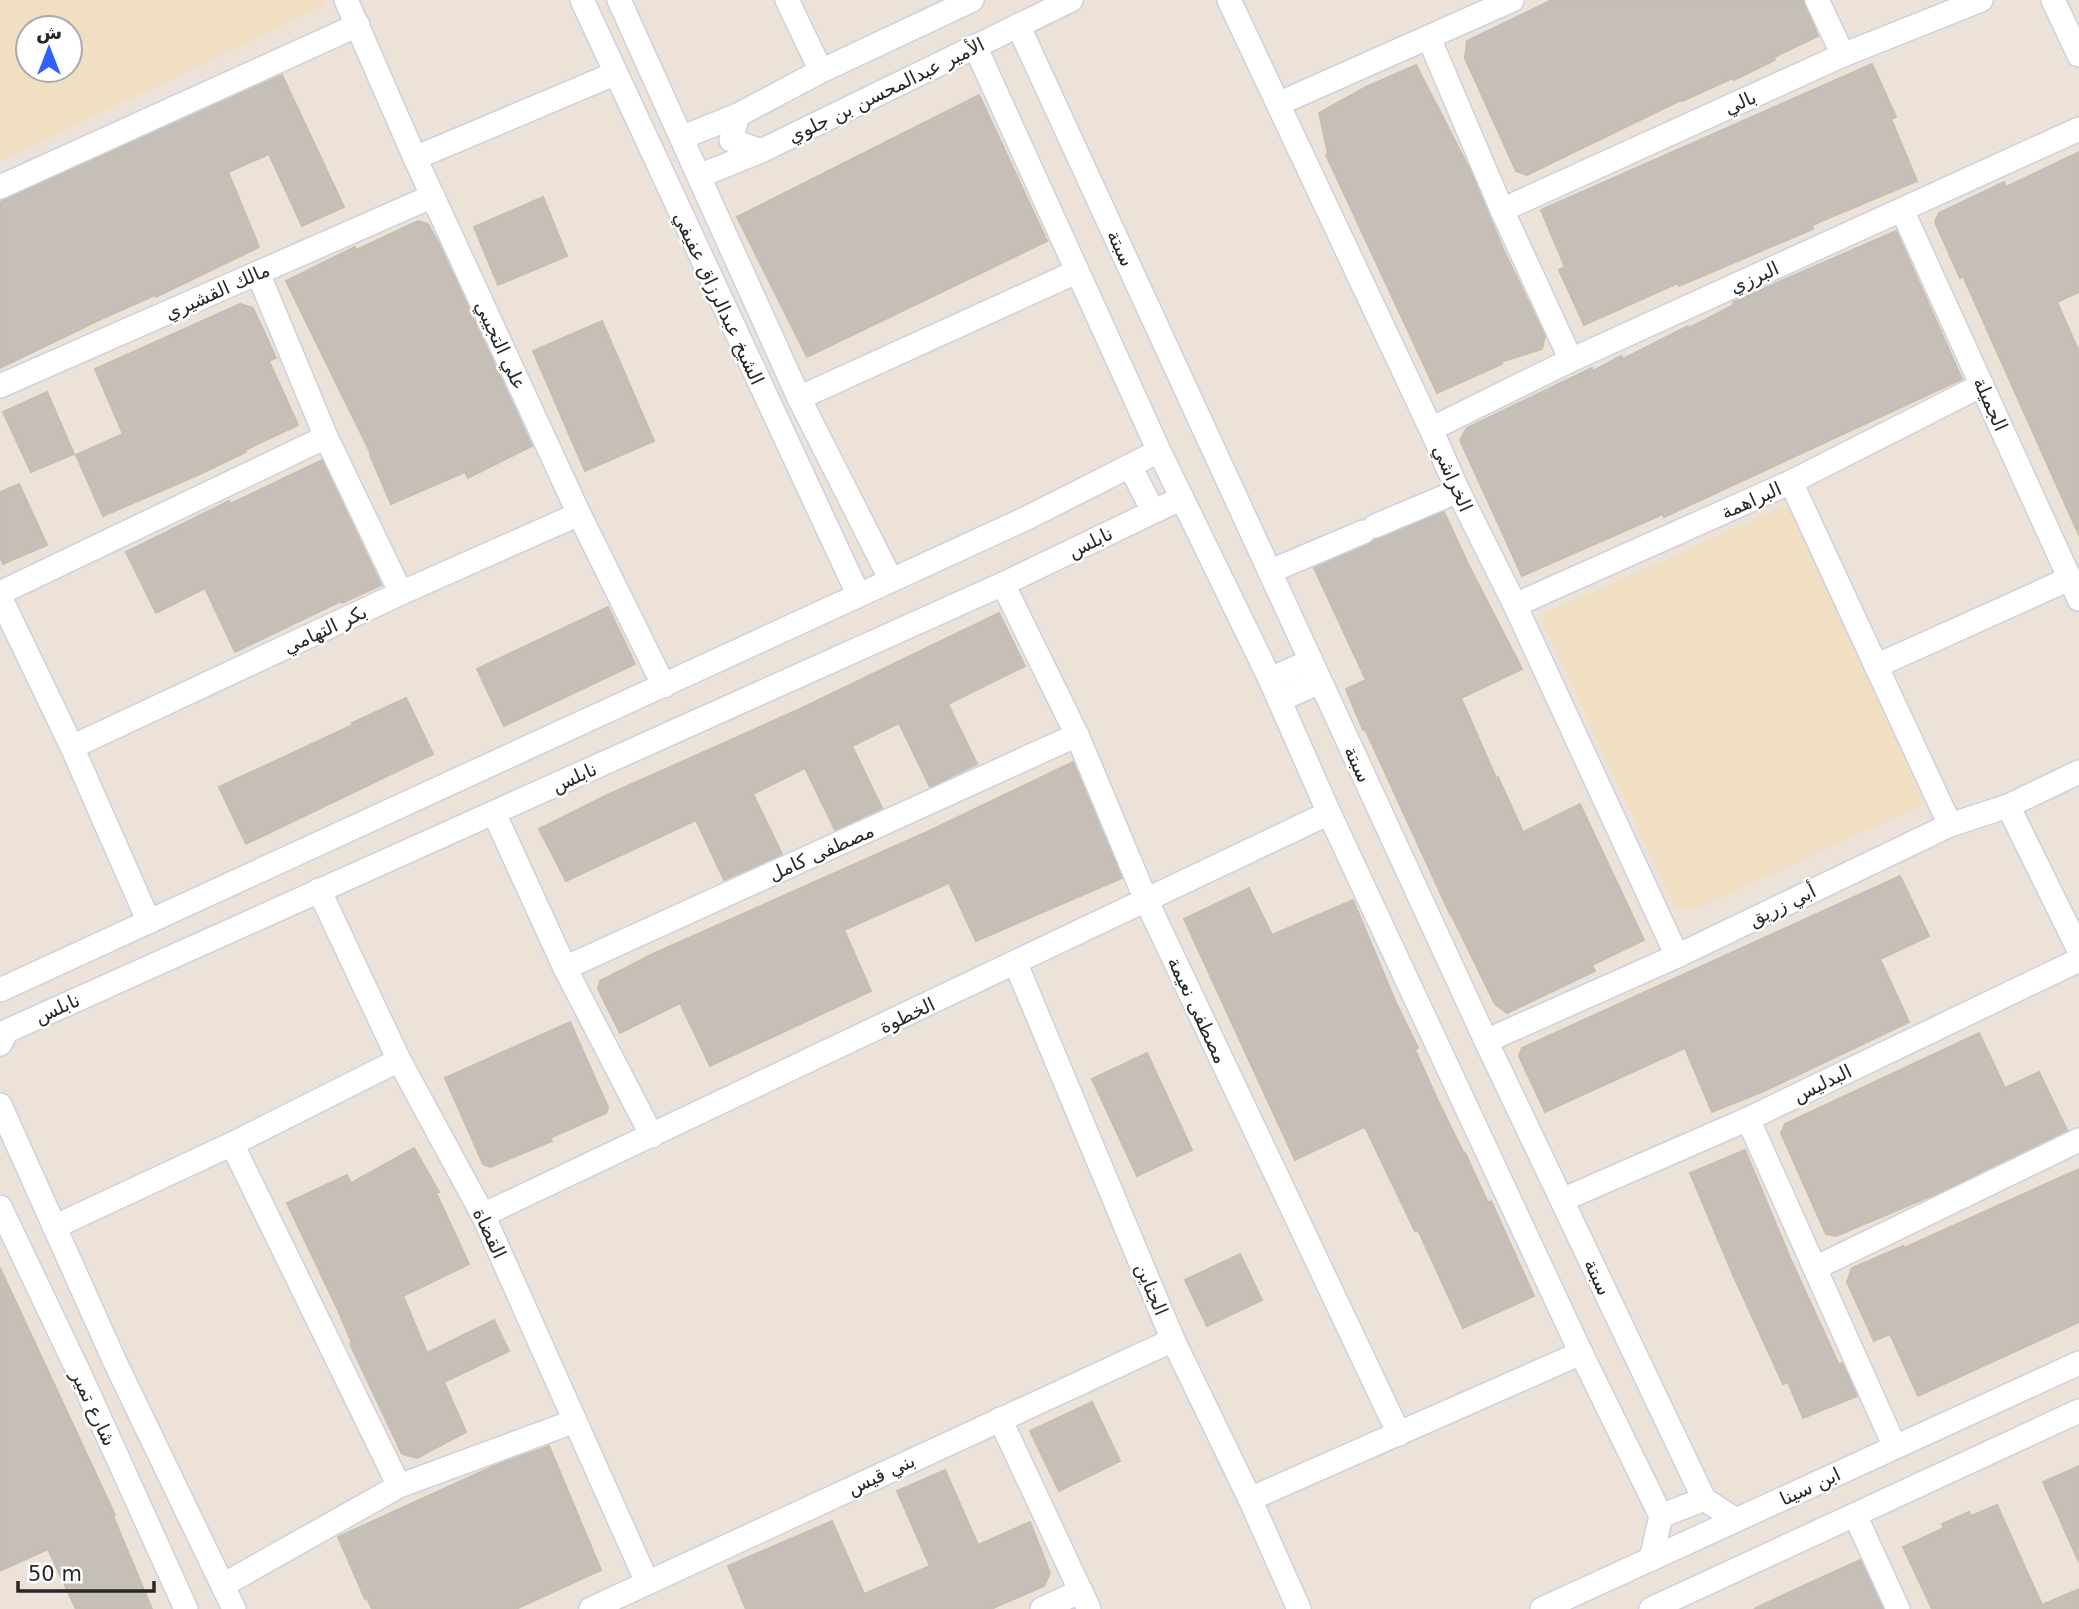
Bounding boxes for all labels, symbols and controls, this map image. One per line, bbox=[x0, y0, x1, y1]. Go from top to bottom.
north arrow bbox=[14, 14, 84, 84]
text: ش bbox=[36, 21, 62, 44]
street label: الأمير عبدالمحسن بن جلوي bbox=[784, 33, 988, 148]
street label: بالي bbox=[1721, 85, 1760, 120]
street label: الشيخ عبدالرزاق عفيفي bbox=[668, 208, 769, 388]
street label: سبتة bbox=[1103, 226, 1139, 270]
street label: البرزي bbox=[1726, 257, 1782, 298]
street label: مالك القشيري bbox=[161, 258, 273, 325]
street label: علي التجيبي bbox=[470, 297, 531, 394]
street label: الجميلة bbox=[1969, 374, 2013, 434]
street label: الخراشي bbox=[1428, 441, 1477, 515]
street label: البراهمة bbox=[1717, 477, 1785, 524]
street label: نابلس bbox=[1064, 522, 1116, 563]
street label: بكر التهامي bbox=[280, 600, 371, 659]
street label: سبتة bbox=[1340, 742, 1376, 786]
street label: نابلس bbox=[548, 757, 600, 797]
street label: مصطفى كامل bbox=[765, 819, 877, 885]
street label: أبي زريق bbox=[1744, 878, 1820, 932]
street label: مصطفى نعيمة bbox=[1164, 953, 1232, 1067]
street label: نابلس bbox=[31, 988, 83, 1028]
street label: الخطوة bbox=[876, 993, 939, 1038]
street label: البدليس bbox=[1789, 1059, 1855, 1107]
street label: القضاة bbox=[469, 1204, 511, 1262]
street label: سبتة bbox=[1580, 1255, 1616, 1299]
street label: الجناين bbox=[1130, 1260, 1173, 1319]
street label: شارع تمير bbox=[66, 1366, 121, 1450]
street label: بني قيس bbox=[844, 1449, 919, 1500]
street label: ابن سينا bbox=[1776, 1462, 1844, 1510]
scale bar bbox=[18, 1550, 154, 1594]
text: 50 m bbox=[28, 1562, 82, 1586]

